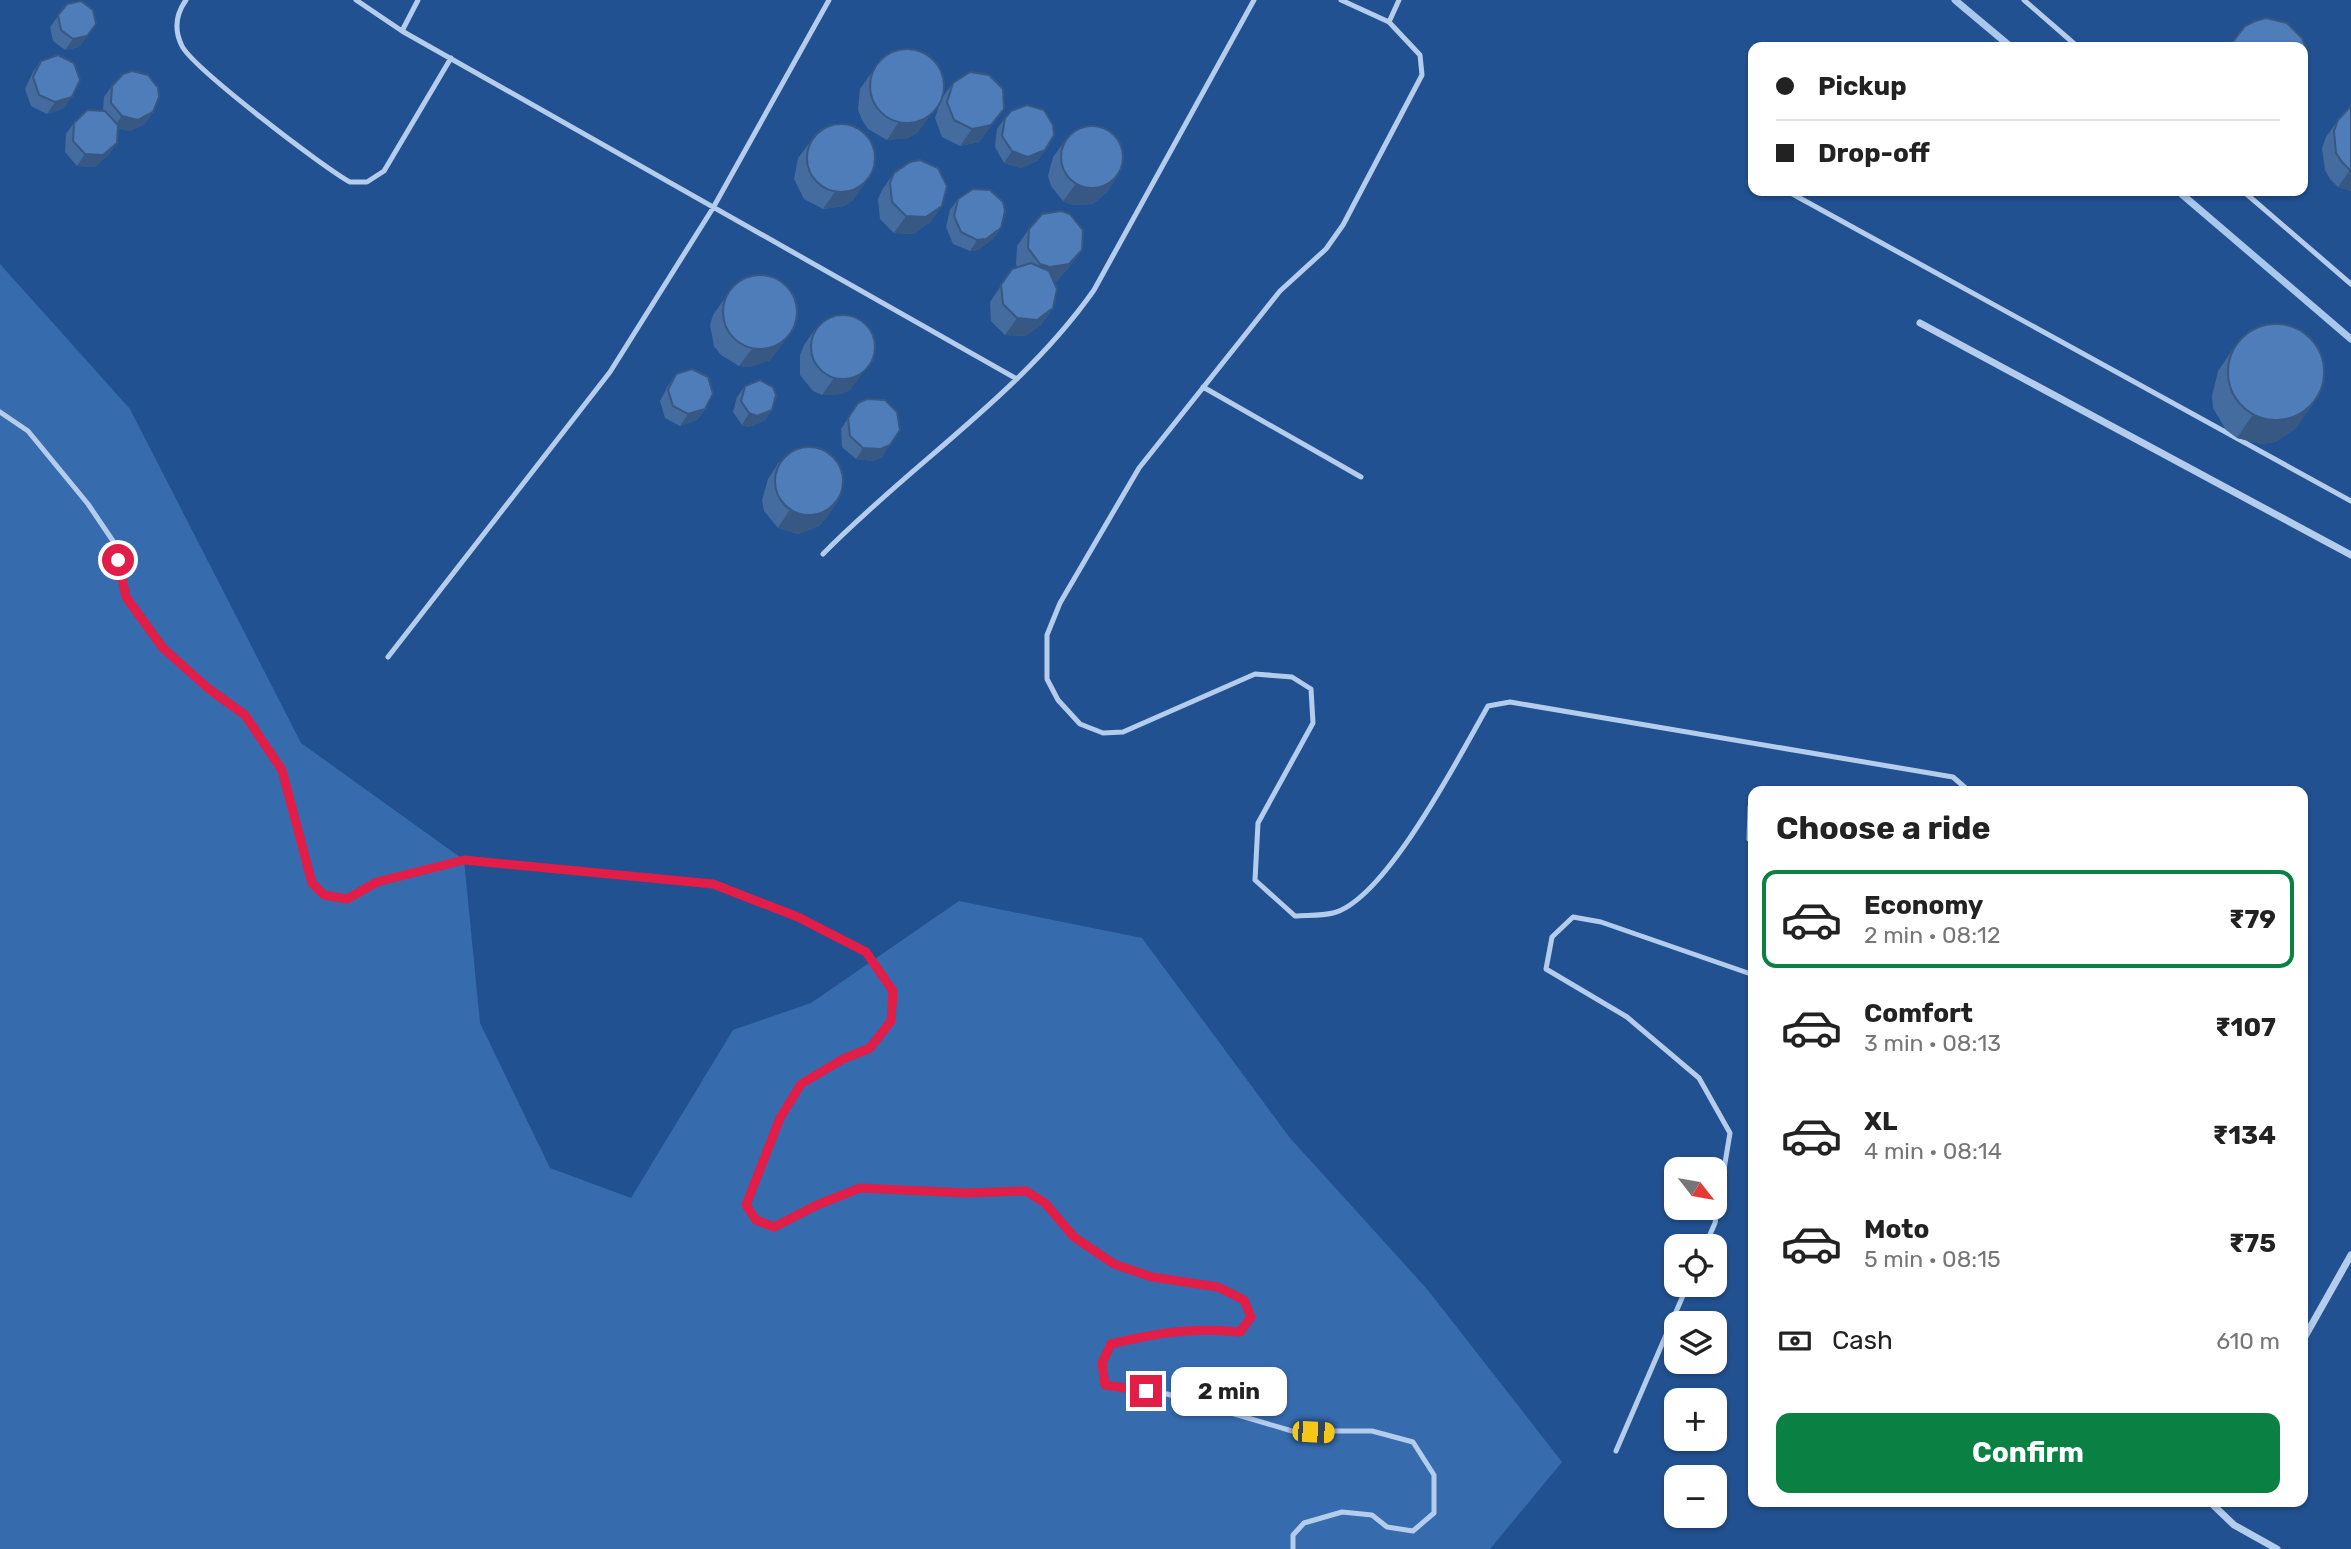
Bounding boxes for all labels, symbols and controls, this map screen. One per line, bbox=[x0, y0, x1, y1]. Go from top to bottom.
text: Pickup bbox=[1818, 71, 1907, 102]
text: Drop-off bbox=[1818, 138, 1930, 169]
route start bbox=[102, 544, 134, 576]
text: Choose a ride bbox=[1776, 809, 1990, 847]
icon: car bbox=[1780, 888, 1843, 951]
text: Economy bbox=[1864, 890, 1983, 921]
text: ₹79 bbox=[2229, 904, 2276, 935]
text: 2 min · 08:12 bbox=[1864, 921, 2000, 949]
icon: car bbox=[1780, 996, 1843, 1059]
text: Comfort bbox=[1864, 998, 1973, 1029]
text: ₹107 bbox=[2215, 1012, 2276, 1043]
text: 3 min · 08:13 bbox=[1864, 1029, 2001, 1057]
icon: car bbox=[1780, 1104, 1843, 1167]
text: XL bbox=[1864, 1106, 1897, 1137]
text: ₹134 bbox=[2213, 1120, 2276, 1151]
text: 4 min · 08:14 bbox=[1864, 1137, 2002, 1165]
north arrow bbox=[1664, 1157, 1727, 1220]
map controls bbox=[1664, 1157, 1727, 1528]
icon: car bbox=[1780, 1212, 1843, 1275]
text: Moto bbox=[1864, 1214, 1929, 1245]
text: ₹75 bbox=[2229, 1228, 2276, 1259]
button: locate bbox=[1664, 1234, 1727, 1297]
text: 5 min · 08:15 bbox=[1864, 1245, 2001, 1273]
button: layers bbox=[1664, 1311, 1727, 1374]
icon: cash bbox=[1776, 1322, 1814, 1360]
text: Cash bbox=[1832, 1325, 1893, 1356]
text: 610 m bbox=[2216, 1327, 2280, 1355]
callout: 2 min bbox=[1170, 1366, 1286, 1416]
route end bbox=[1130, 1375, 1162, 1407]
text: 2 min bbox=[1198, 1377, 1260, 1405]
button: + bbox=[1664, 1388, 1727, 1451]
button: Confirm bbox=[1776, 1413, 2280, 1493]
car bbox=[1292, 1420, 1335, 1444]
button: − bbox=[1664, 1465, 1727, 1528]

